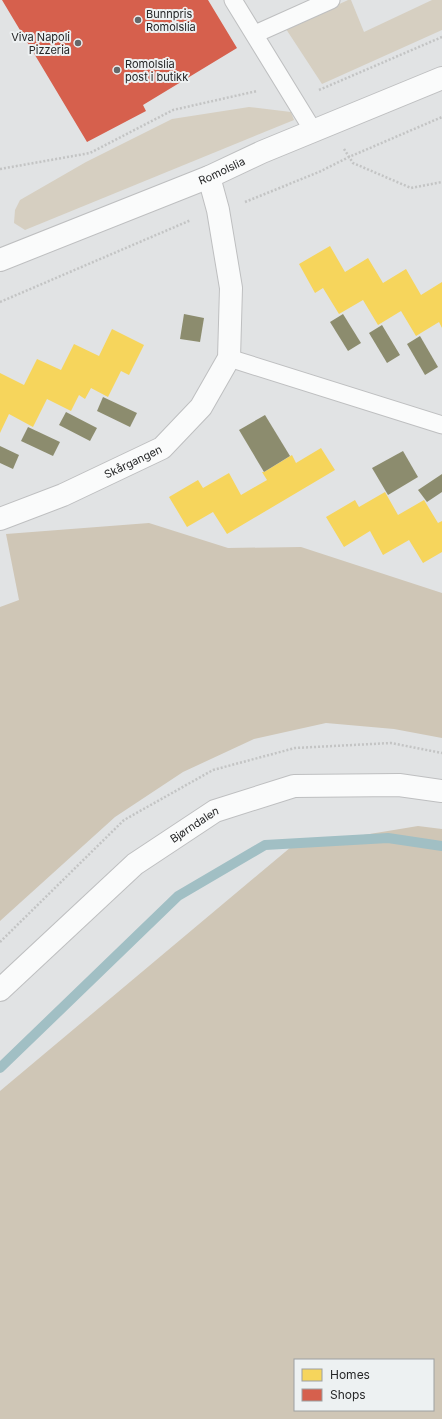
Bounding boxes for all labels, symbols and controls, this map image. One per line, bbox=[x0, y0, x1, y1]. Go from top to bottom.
place label: Bunnpris Romolslia bbox=[146, 7, 196, 34]
marker: Bunnpris Romolslia bbox=[133, 15, 143, 25]
place label: Viva Napoli Pizzeria bbox=[11, 30, 70, 57]
marker: Viva Napoli Pizzeria bbox=[73, 38, 83, 48]
place label: Romolslia post i butikk bbox=[125, 57, 188, 84]
marker: Romolslia post i butikk bbox=[112, 65, 122, 75]
street label: Romolslia bbox=[196, 154, 247, 187]
street label: Skårgangen bbox=[102, 442, 164, 481]
street label: Bjørndalen bbox=[167, 803, 220, 846]
legend bbox=[294, 1359, 434, 1411]
text: Homes bbox=[330, 1367, 370, 1382]
text: Shops bbox=[330, 1387, 366, 1402]

